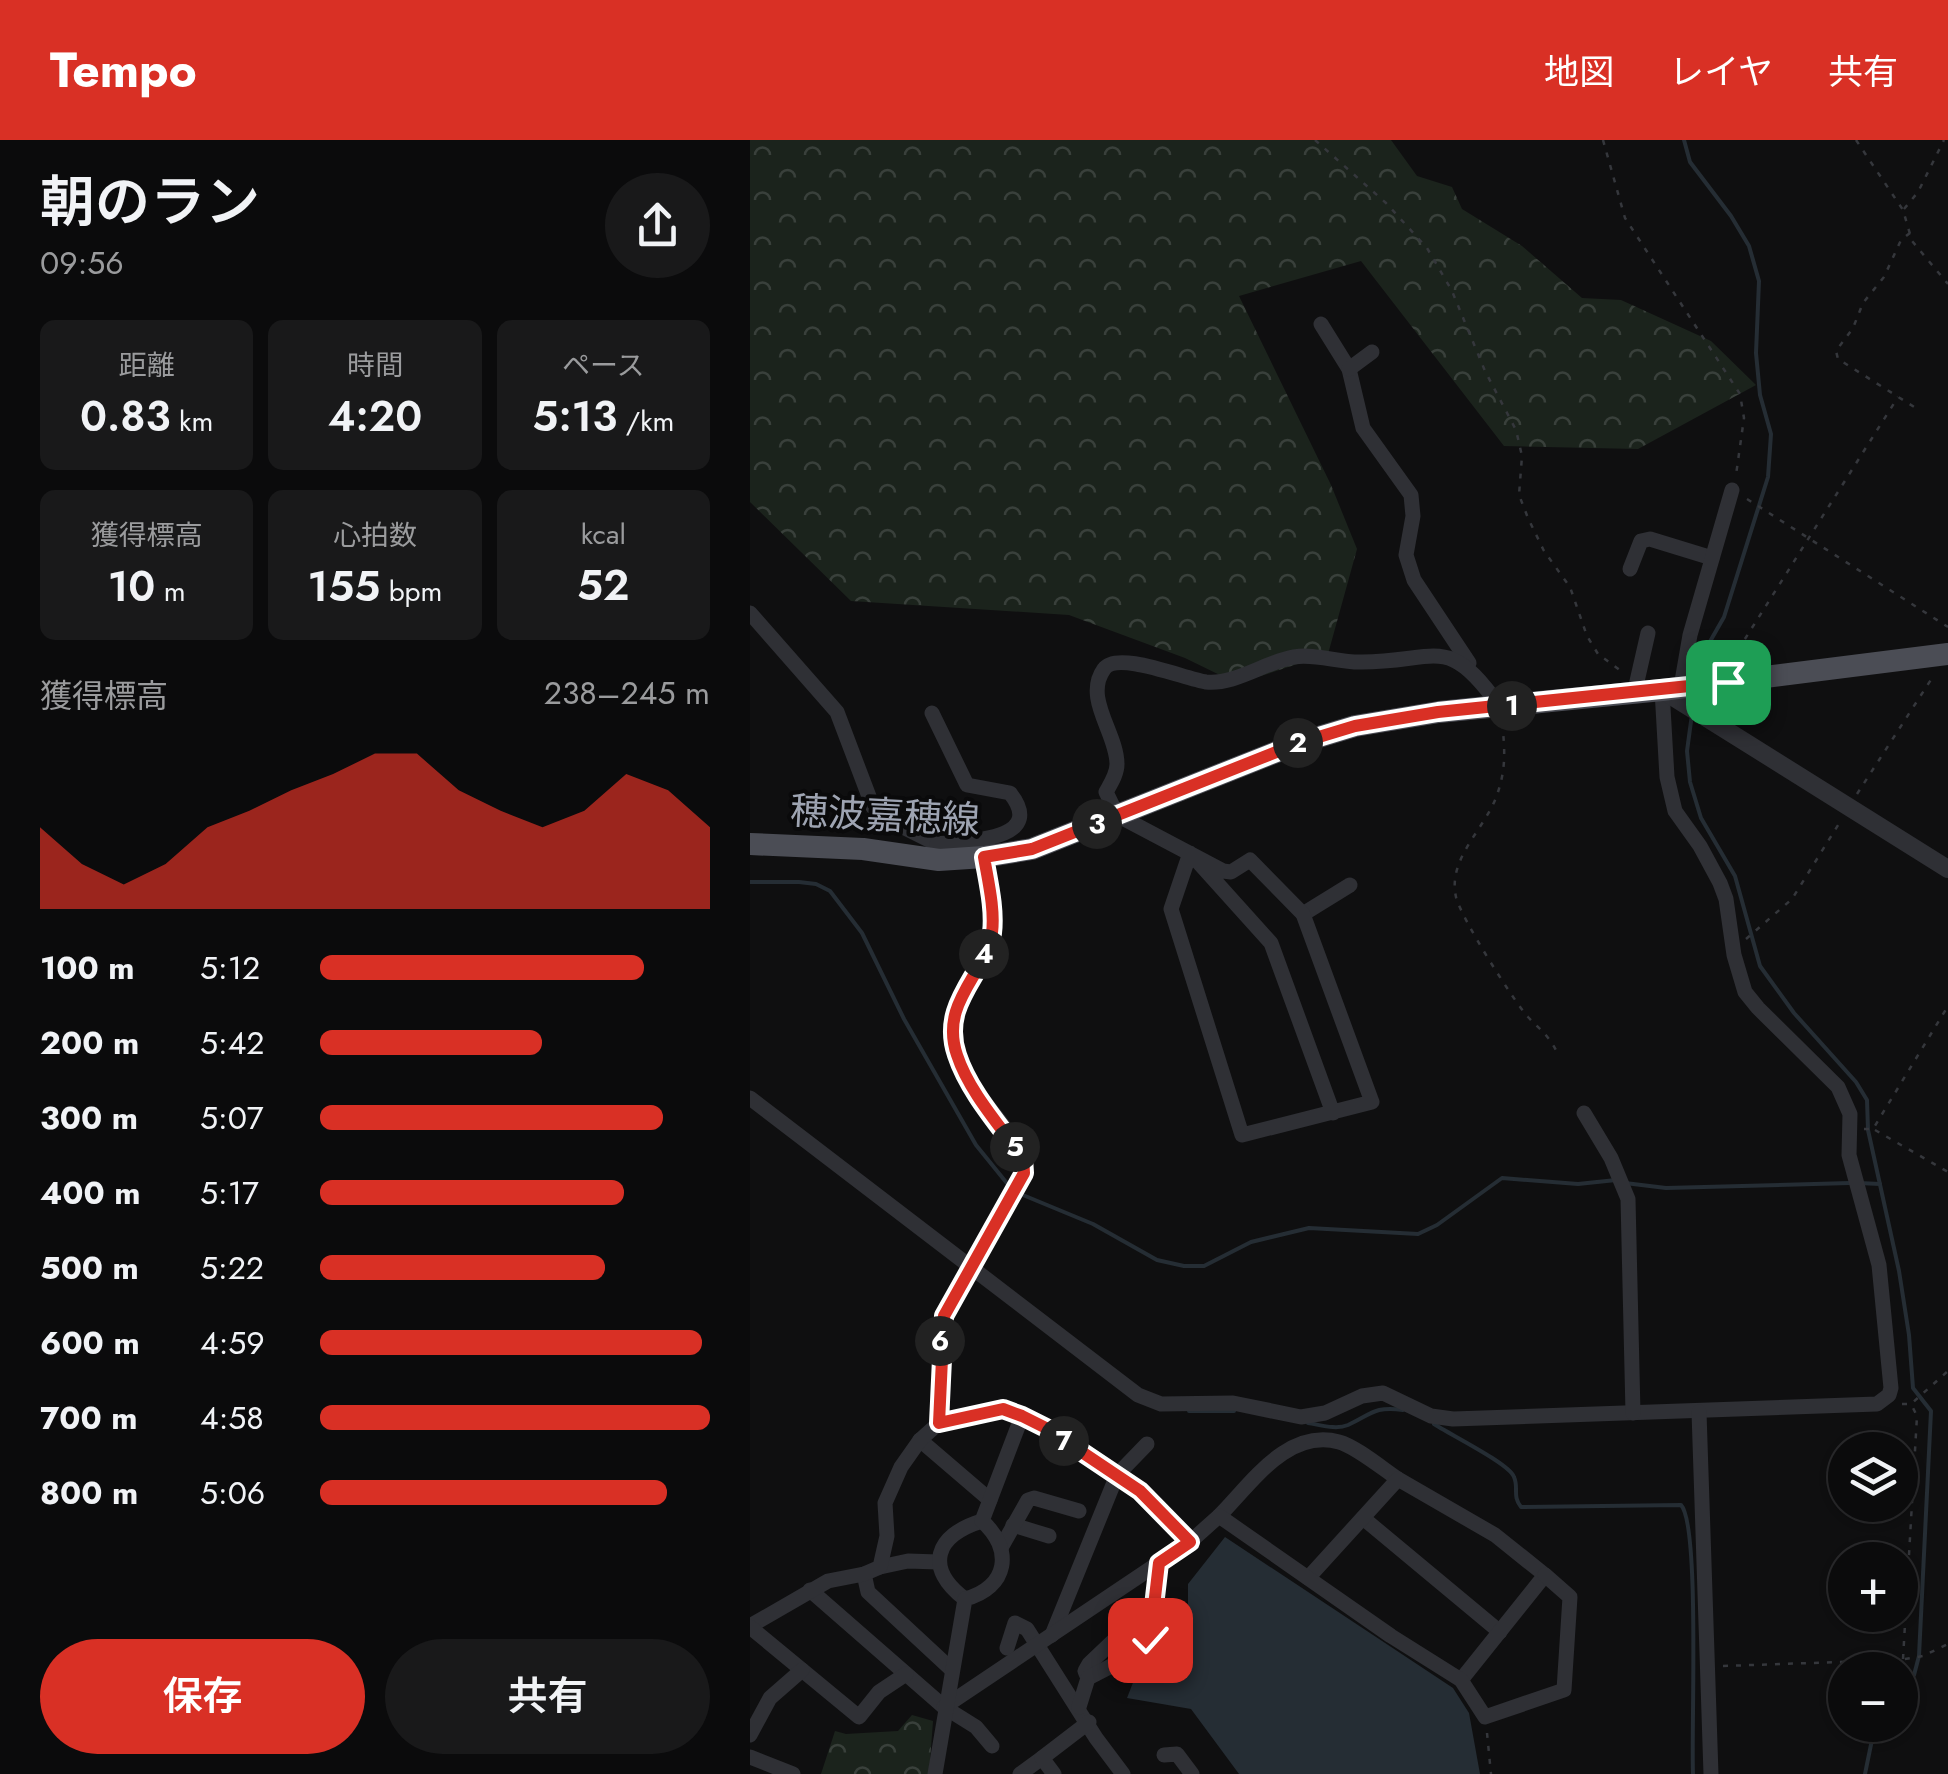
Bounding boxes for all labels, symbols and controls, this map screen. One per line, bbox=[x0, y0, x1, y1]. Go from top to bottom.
text: Tempo bbox=[50, 36, 197, 105]
text: 地図 bbox=[1544, 47, 1614, 97]
text: レイヤ bbox=[1669, 47, 1773, 97]
text: 共有 bbox=[1828, 47, 1898, 97]
text: 朝のラン bbox=[40, 162, 260, 242]
button: share bbox=[605, 173, 710, 278]
text: 09:56 bbox=[40, 240, 124, 286]
text: 距離 bbox=[119, 345, 175, 386]
text: 時間 bbox=[347, 345, 403, 386]
text: ペース bbox=[562, 345, 645, 386]
text: 0.83 bbox=[80, 386, 171, 447]
text: 4:20 bbox=[328, 386, 422, 447]
text: 5:13 bbox=[532, 386, 617, 447]
text: km bbox=[171, 401, 213, 442]
text: /km bbox=[617, 401, 674, 442]
text: kcal bbox=[581, 514, 626, 555]
text: 獲得標高 bbox=[91, 515, 203, 556]
text: 心拍数 bbox=[333, 515, 417, 556]
text: 52 bbox=[577, 555, 630, 616]
text: 10 bbox=[108, 556, 155, 617]
text: 155 bbox=[308, 556, 380, 617]
text: m bbox=[155, 571, 186, 612]
text: bpm bbox=[380, 571, 442, 612]
pin bbox=[1686, 640, 1771, 725]
icon: arrive bbox=[1701, 655, 1756, 710]
text: 238–245 m bbox=[544, 670, 710, 716]
text: 獲得標高 bbox=[40, 673, 168, 719]
pin: 1 bbox=[1487, 681, 1537, 731]
text: 1 bbox=[1505, 685, 1519, 726]
pin: 2 bbox=[1273, 718, 1323, 768]
text: 2 bbox=[1289, 722, 1307, 763]
street label: 穂波嘉穂線 bbox=[789, 783, 981, 847]
pin: 3 bbox=[1072, 799, 1122, 849]
text: 3 bbox=[1088, 803, 1106, 844]
pin: 4 bbox=[959, 929, 1009, 979]
text: 4 bbox=[974, 933, 994, 974]
text: 100 m bbox=[40, 945, 135, 991]
text: 5:12 bbox=[200, 945, 260, 991]
text: 200 m bbox=[40, 1020, 139, 1066]
text: 5:42 bbox=[200, 1020, 265, 1066]
text: 300 m bbox=[40, 1095, 138, 1141]
text: 5:07 bbox=[200, 1095, 264, 1141]
pin: 5 bbox=[990, 1122, 1040, 1172]
text: 5 bbox=[1006, 1126, 1024, 1167]
text: 400 m bbox=[40, 1170, 141, 1216]
text: 5:17 bbox=[200, 1170, 259, 1216]
text: 500 m bbox=[40, 1245, 139, 1291]
text: 5:22 bbox=[200, 1245, 264, 1291]
pin: 6 bbox=[915, 1316, 965, 1366]
text: 600 m bbox=[40, 1320, 140, 1366]
text: 4:59 bbox=[200, 1320, 265, 1366]
text: 6 bbox=[931, 1320, 949, 1361]
text: 700 m bbox=[40, 1395, 138, 1441]
text: 4:58 bbox=[200, 1395, 264, 1441]
pin: 7 bbox=[1039, 1416, 1089, 1466]
text: 7 bbox=[1056, 1420, 1072, 1461]
map controls bbox=[1828, 1432, 1918, 1742]
button: layers bbox=[1828, 1432, 1918, 1522]
text: 800 m bbox=[40, 1470, 138, 1516]
text: 5:06 bbox=[200, 1470, 265, 1516]
button: + bbox=[1828, 1542, 1918, 1632]
pin bbox=[1108, 1598, 1193, 1683]
icon: check bbox=[1123, 1613, 1178, 1668]
button: 保存 bbox=[40, 1639, 365, 1754]
button: 共有 bbox=[385, 1639, 710, 1754]
button: − bbox=[1828, 1652, 1918, 1742]

